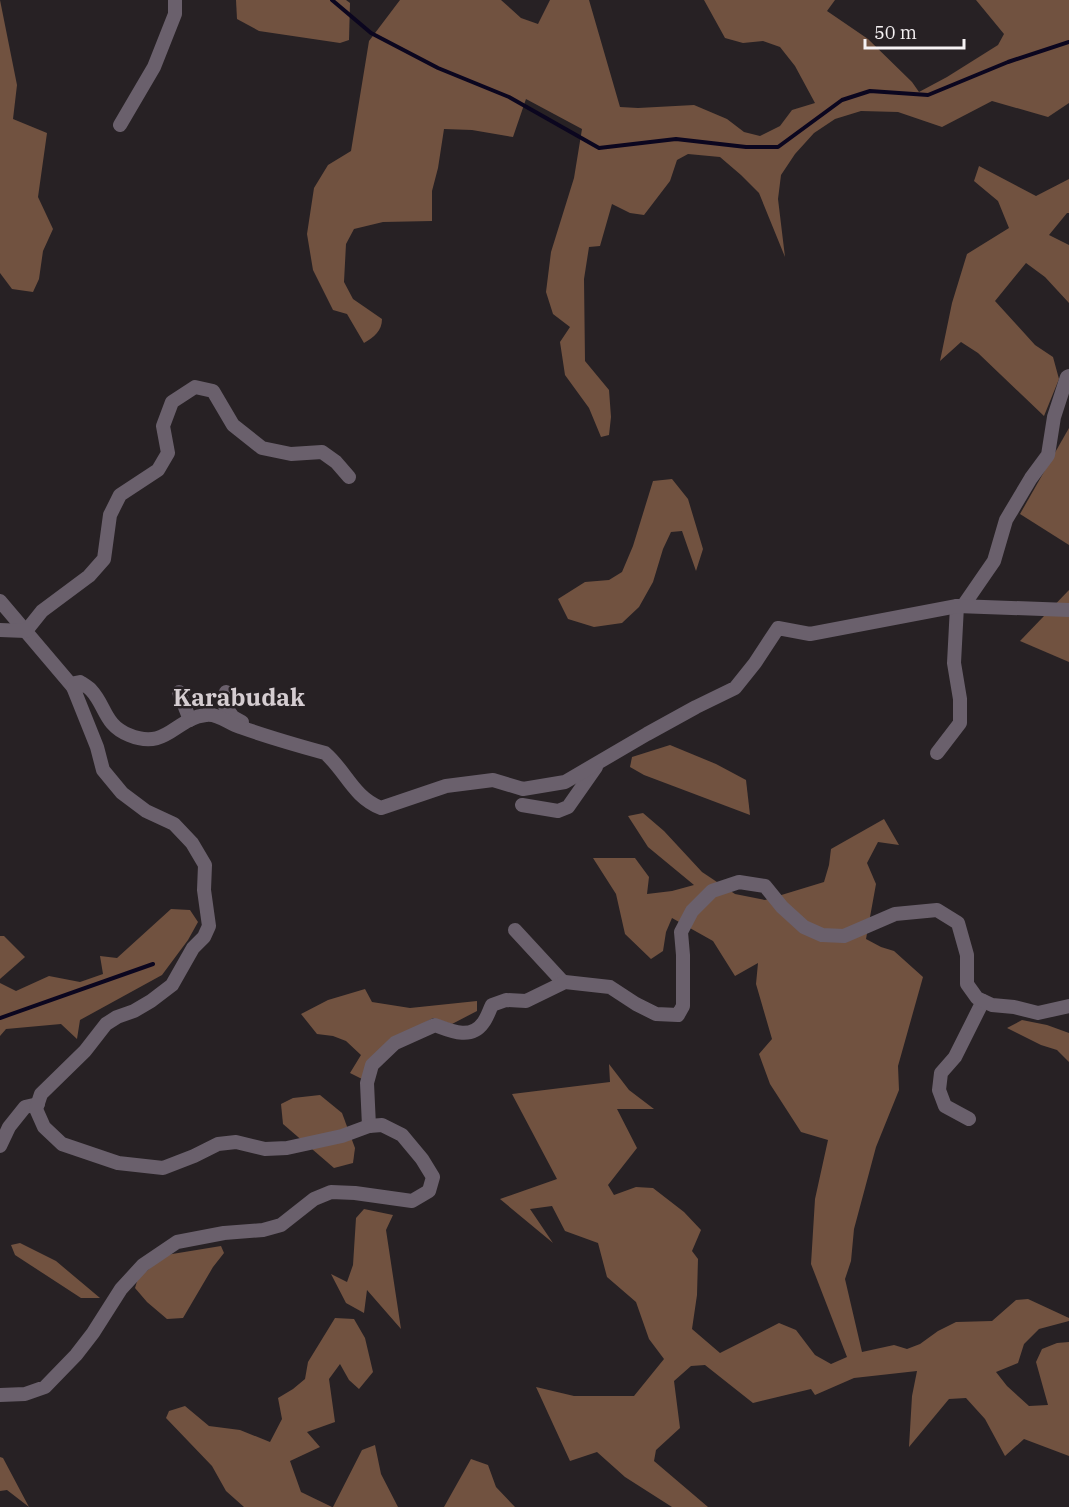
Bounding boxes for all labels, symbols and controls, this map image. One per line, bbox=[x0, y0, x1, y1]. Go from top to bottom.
scale bar bbox=[865, 12, 964, 50]
text: 50 m bbox=[874, 21, 917, 44]
district label: Karabudak bbox=[173, 681, 305, 713]

